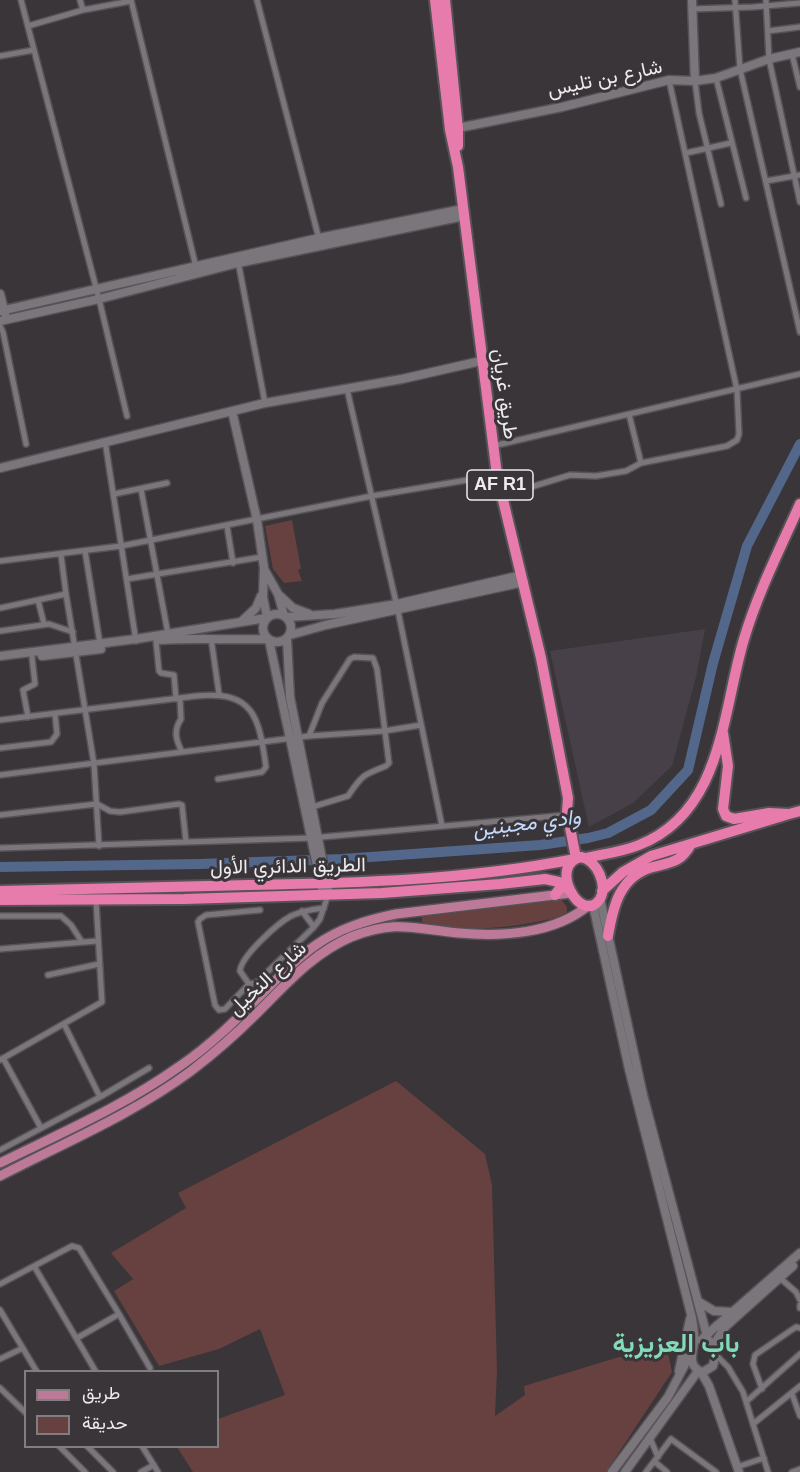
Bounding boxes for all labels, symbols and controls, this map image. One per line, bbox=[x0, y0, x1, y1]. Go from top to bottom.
street label: شارع بن تليس bbox=[545, 55, 665, 103]
street label: طريق غريان bbox=[486, 347, 522, 441]
road number: AF R1 bbox=[467, 470, 533, 500]
water label: وادي مجينين bbox=[472, 805, 582, 843]
street label: الطريق الدائري الأول bbox=[210, 854, 366, 880]
street label: شارع النخيل bbox=[224, 937, 312, 1021]
district label: باب العزيزية bbox=[612, 1329, 740, 1361]
legend bbox=[24, 1370, 219, 1448]
text: طريق bbox=[82, 1383, 120, 1403]
text: حديقة bbox=[82, 1413, 128, 1433]

